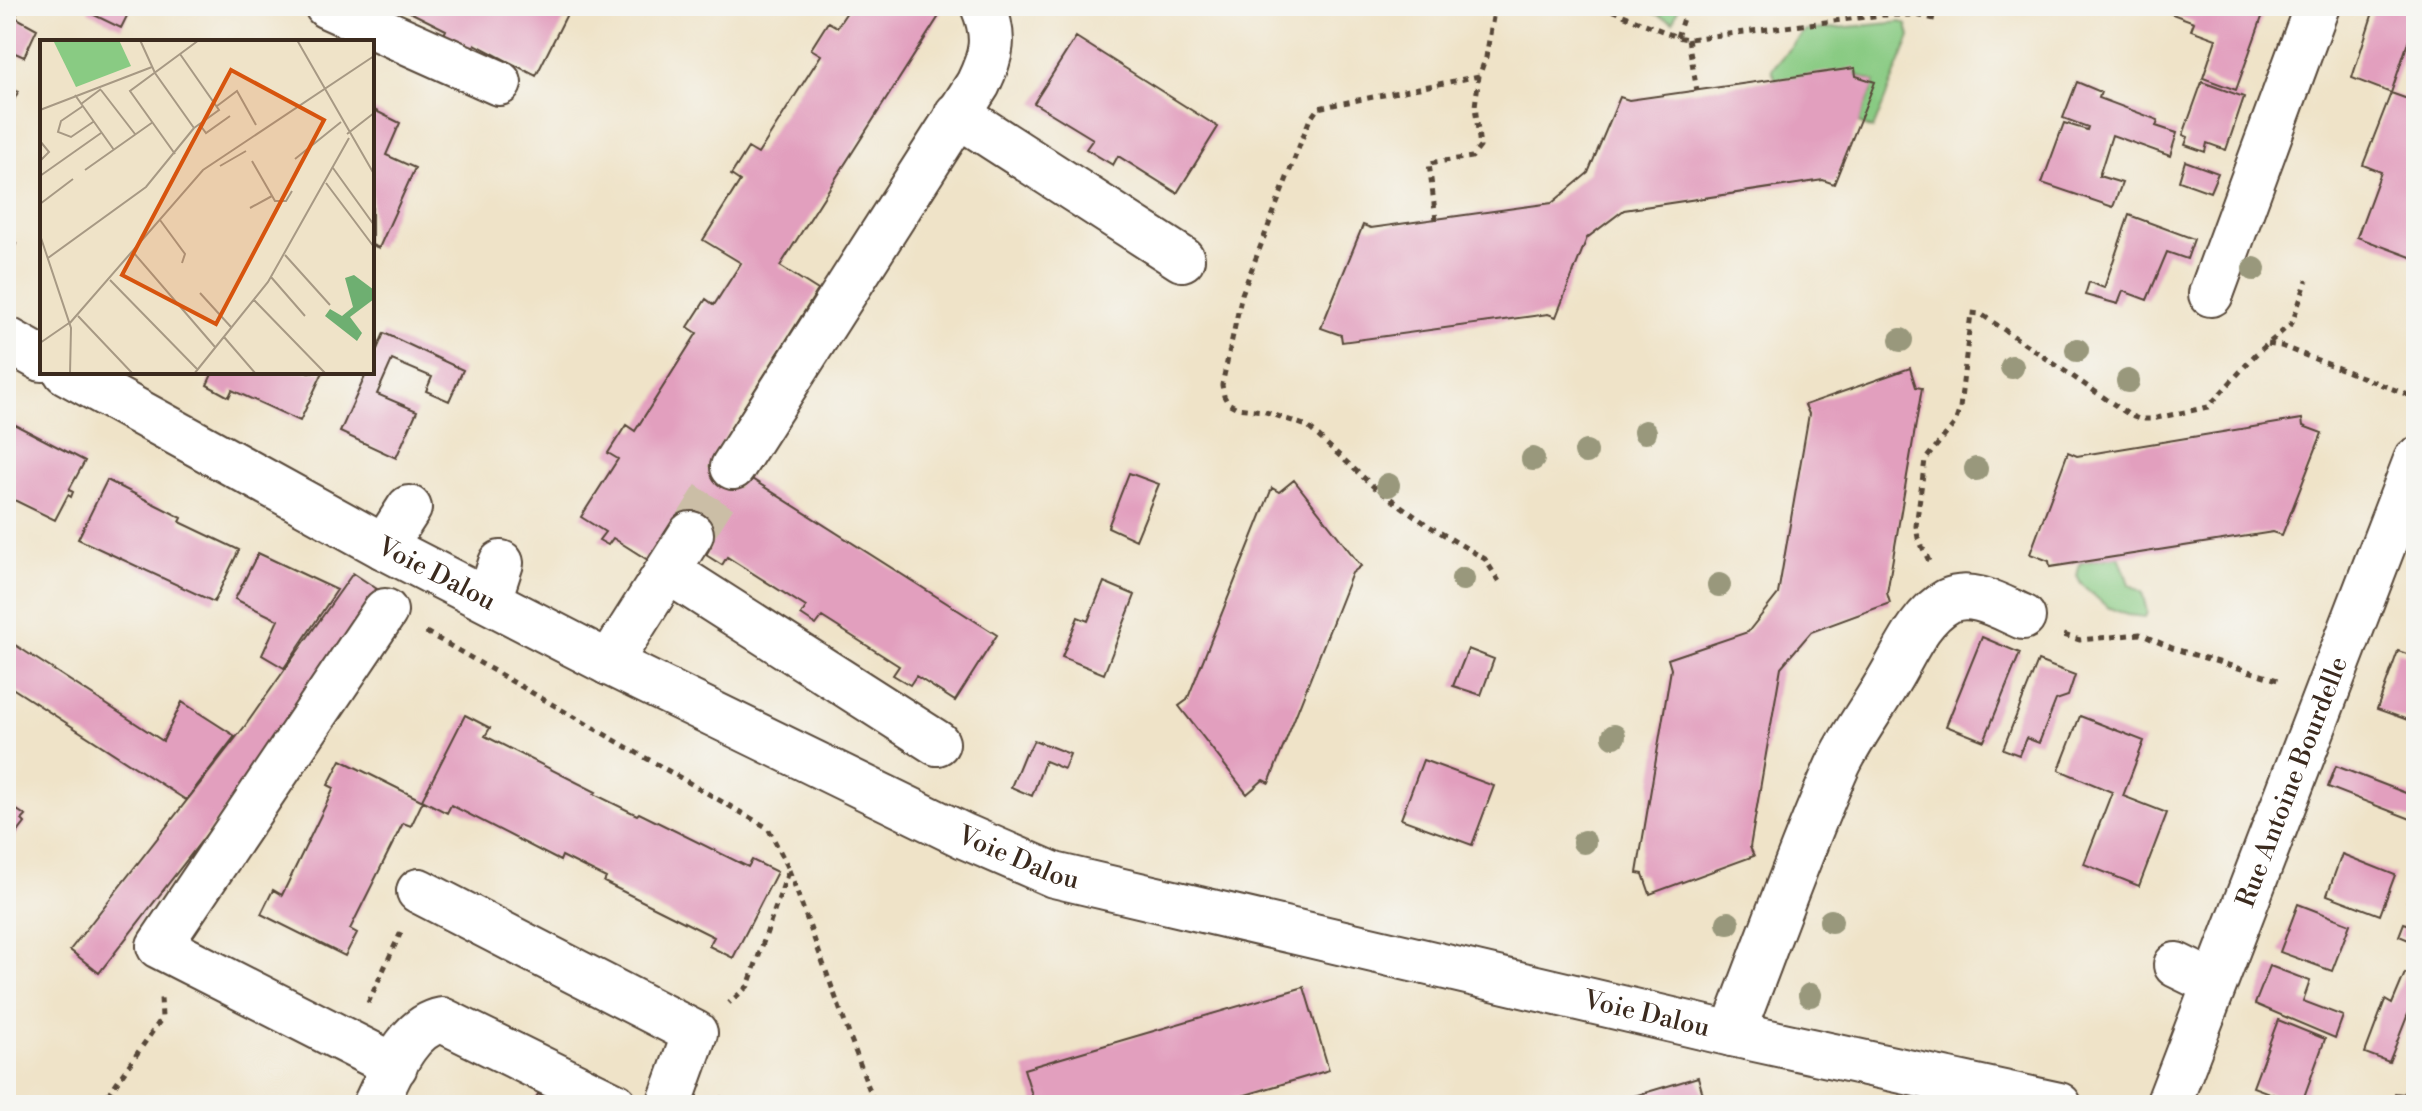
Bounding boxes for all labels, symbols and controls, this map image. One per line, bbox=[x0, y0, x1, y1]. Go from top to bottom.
inset map bbox=[40, 40, 374, 374]
street label: Voie Dalou bbox=[371, 530, 501, 618]
street label: Rue Antoine Bourdelle bbox=[2230, 652, 2355, 912]
street label: Voie Dalou bbox=[952, 819, 1082, 896]
street label: Voie Dalou bbox=[1580, 984, 1713, 1044]

